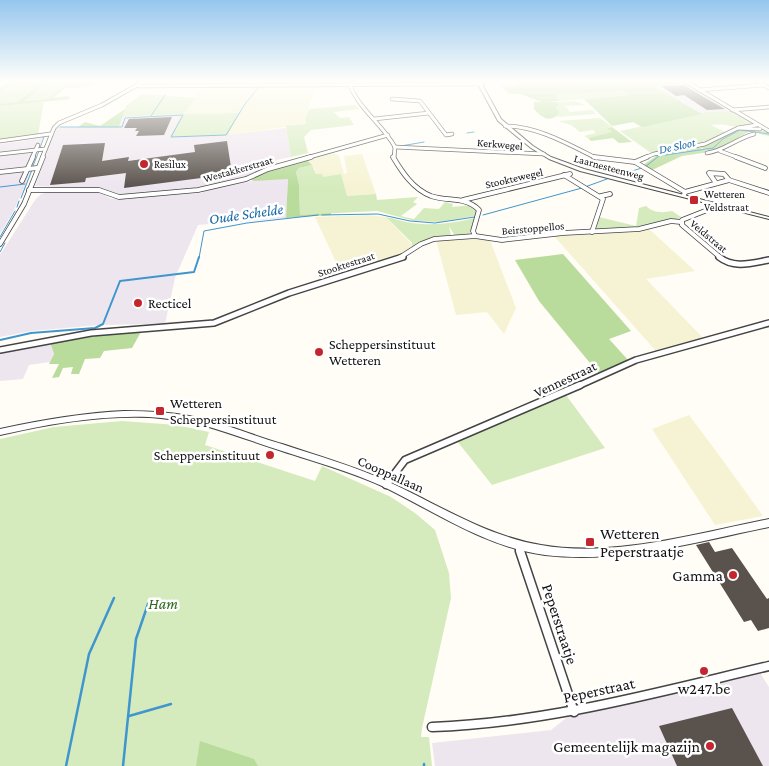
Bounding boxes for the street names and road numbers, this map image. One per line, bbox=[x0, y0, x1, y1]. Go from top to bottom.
street label: Kerkwegel bbox=[477, 136, 523, 153]
street label: Laarnesteenweg bbox=[572, 152, 646, 183]
street label: Westakkerstraat bbox=[202, 153, 275, 185]
street label: Stooktewegel bbox=[484, 165, 544, 191]
street label: Veldstraat bbox=[688, 217, 730, 255]
street label: Beirstoppellos bbox=[501, 219, 565, 238]
street label: Stooktestraat bbox=[316, 249, 376, 279]
street label: Vennestraat bbox=[531, 357, 599, 400]
street label: Cooppallaan bbox=[355, 452, 427, 496]
street label: Peperstraatje bbox=[538, 582, 581, 667]
street label: Peperstraat bbox=[562, 674, 637, 707]

